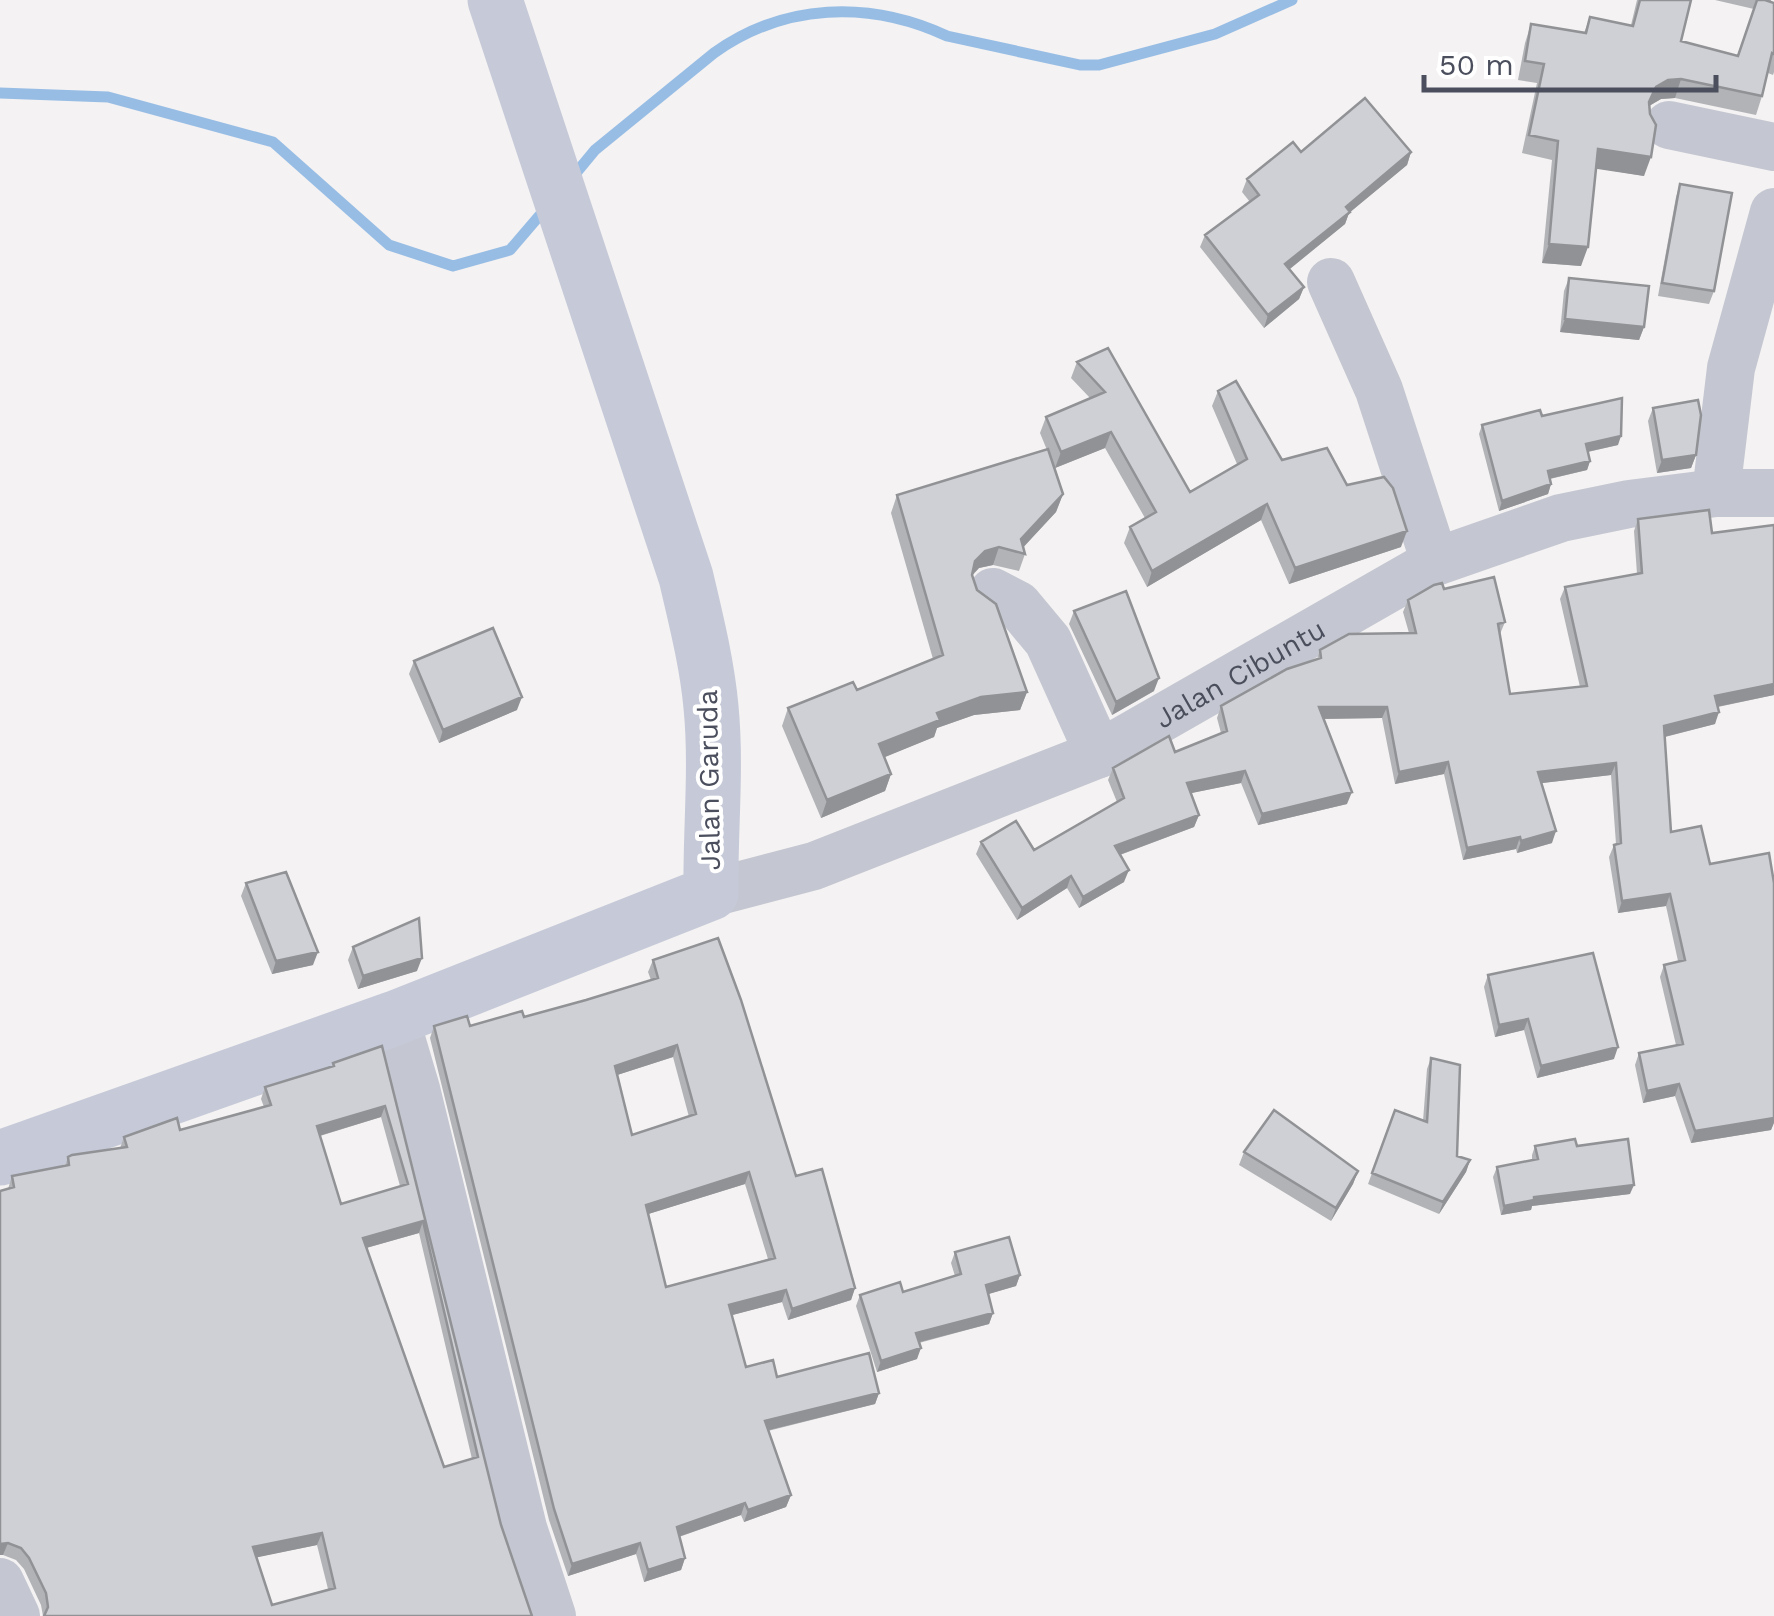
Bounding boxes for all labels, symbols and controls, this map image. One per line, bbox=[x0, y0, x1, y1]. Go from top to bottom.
scale bar bbox=[1424, 30, 1716, 92]
text: 50 m bbox=[1439, 47, 1514, 82]
street label: Jalan Cibuntu bbox=[1149, 612, 1331, 735]
street label: Jalan Garuda bbox=[691, 689, 727, 871]

